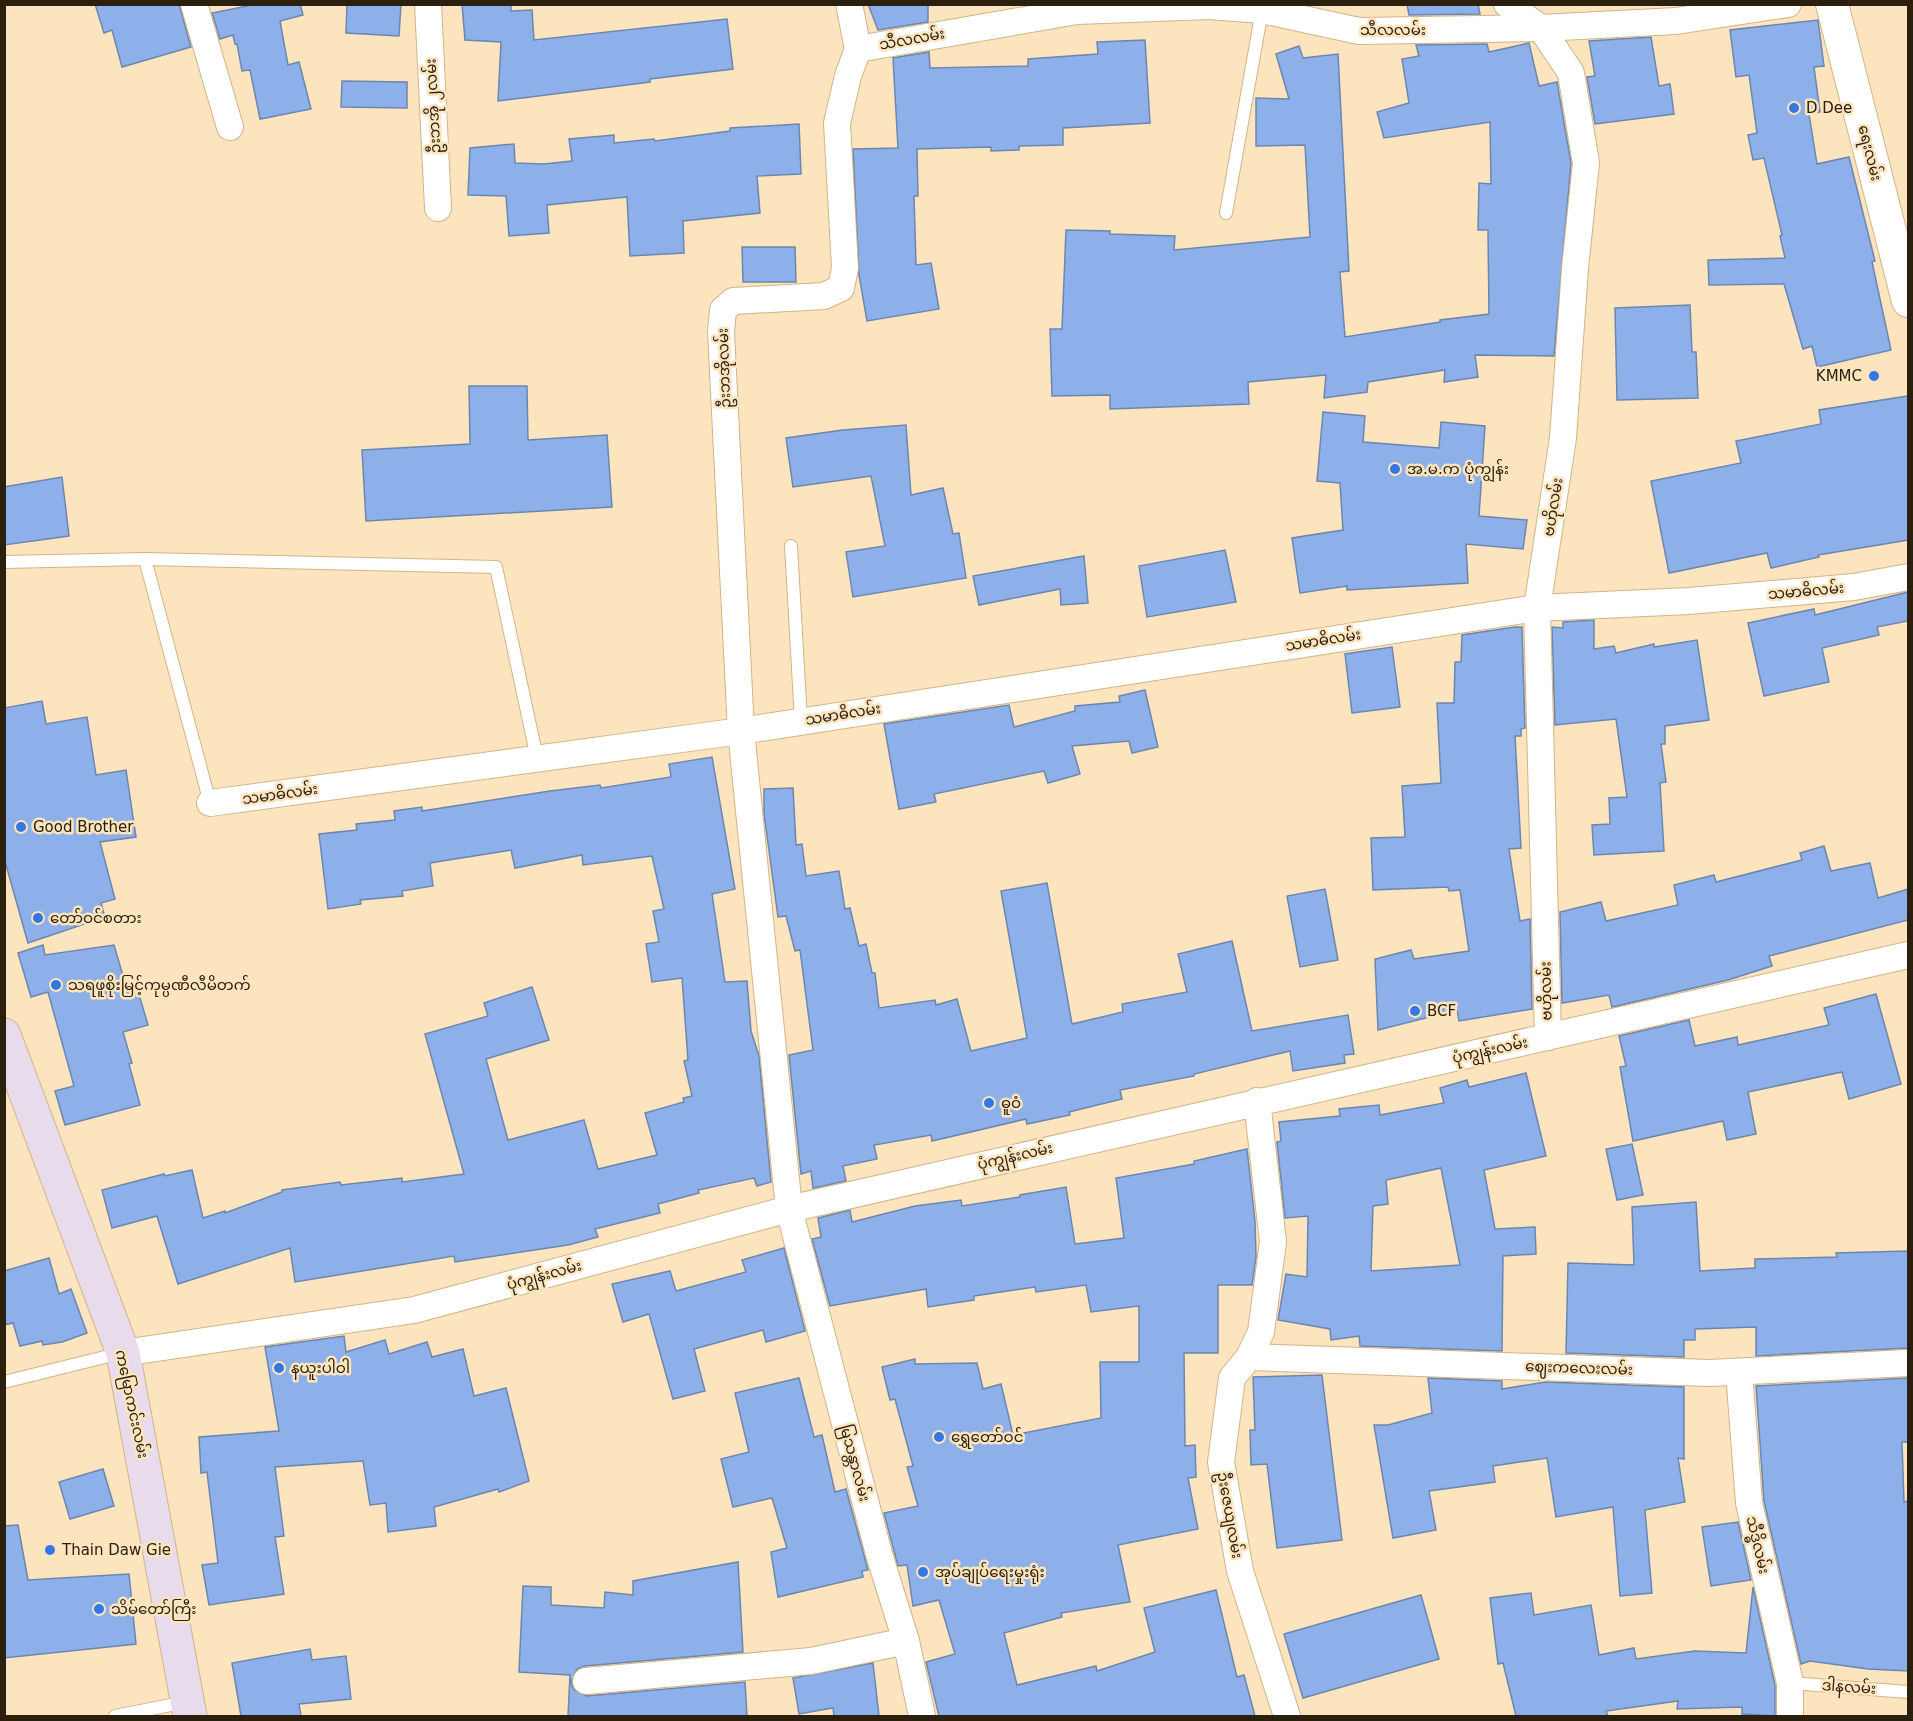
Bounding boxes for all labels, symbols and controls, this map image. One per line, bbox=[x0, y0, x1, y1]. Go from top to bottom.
street label: သီလလမ်း bbox=[1360, 20, 1426, 39]
street label: သီလလမ်း bbox=[878, 23, 946, 54]
street label: ဦးဘအို ၂လမ်း bbox=[421, 58, 447, 154]
place label: D Dee bbox=[1806, 99, 1852, 117]
marker: D Dee bbox=[1787, 101, 1801, 115]
street label: ရေးလမ်း bbox=[1851, 123, 1887, 184]
street label: ဦးဘအိုလမ်း bbox=[713, 327, 737, 408]
place label: KMMC bbox=[1816, 367, 1862, 385]
marker: KMMC bbox=[1867, 369, 1881, 383]
place label: အ.မ.က ပုံကျွန်း bbox=[1407, 459, 1509, 482]
marker: အ.မ.က ပုံကျွန်း bbox=[1388, 462, 1402, 476]
street label: ဗဟိုလမ်း bbox=[1538, 476, 1569, 538]
street label: သမာဓိလမ်း bbox=[1767, 578, 1845, 603]
street label: သမာဓိလမ်း bbox=[1284, 624, 1362, 655]
street label: သမာဓိလမ်း bbox=[804, 698, 882, 729]
street label: သမာဓိလမ်း bbox=[241, 779, 319, 808]
place label: Good Brother bbox=[33, 818, 134, 836]
marker: Good Brother bbox=[14, 820, 28, 834]
place label: တော်ဝင်စတား bbox=[50, 908, 142, 927]
marker: တော်ဝင်စတား bbox=[31, 911, 45, 925]
street label: ဗဟိုလမ်း bbox=[1535, 961, 1559, 1021]
place label: သရဖူစိုးမြင့်ကုမ္ပဏီလီမိတက် bbox=[68, 975, 251, 997]
marker: သရဖူစိုးမြင့်ကုမ္ပဏီလီမိတက် bbox=[49, 978, 63, 992]
place label: BCF bbox=[1427, 1002, 1456, 1020]
marker: BCF bbox=[1408, 1004, 1422, 1018]
street label: ပုံကျွန်းလမ်း bbox=[1450, 1032, 1530, 1071]
place label: ဓူဝံ bbox=[1001, 1094, 1021, 1115]
marker: ဓူဝံ bbox=[982, 1096, 996, 1110]
street label: ပုံကျွန်းလမ်း bbox=[975, 1138, 1055, 1177]
street label: ပုံကျွန်းလမ်း bbox=[504, 1255, 584, 1297]
street label: ကမြောကင်းလမ်း bbox=[109, 1348, 153, 1461]
street label: ဈေးကလေးလမ်း bbox=[1525, 1356, 1633, 1382]
place label: နယူးပါဝါ bbox=[291, 1358, 350, 1380]
marker: နယူးပါဝါ bbox=[272, 1361, 286, 1375]
street label: မြသန္တာလမ်း bbox=[833, 1422, 875, 1504]
place label: ရွှေတော်ဝင် bbox=[951, 1427, 1023, 1449]
marker: ရွှေတော်ဝင် bbox=[932, 1430, 946, 1444]
street label: ဦးဇေယျလမ်း bbox=[1211, 1470, 1247, 1560]
street label: သီဒ္ဓိလမ်း bbox=[1739, 1514, 1774, 1576]
place label: Thain Daw Gie bbox=[61, 1541, 171, 1559]
marker: Thain Daw Gie bbox=[43, 1543, 57, 1557]
place label: အုပ်ချုပ်ရေးမှုးရုံး bbox=[935, 1562, 1045, 1584]
marker: အုပ်ချုပ်ရေးမှုးရုံး bbox=[916, 1565, 930, 1579]
place label: သိမ်တော်ကြီး bbox=[111, 1599, 197, 1621]
marker: သိမ်တော်ကြီး bbox=[92, 1602, 106, 1616]
street label: ဒါနလမ်း bbox=[1821, 1675, 1877, 1701]

